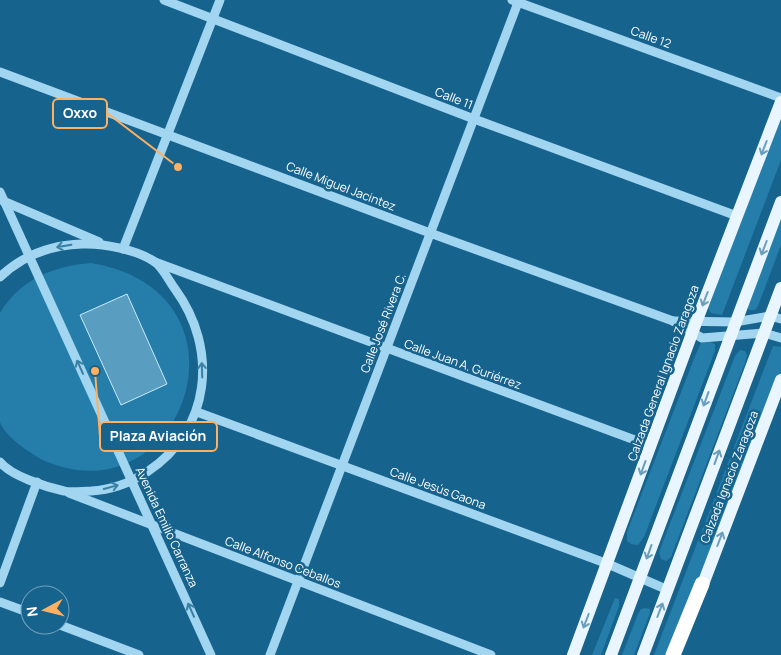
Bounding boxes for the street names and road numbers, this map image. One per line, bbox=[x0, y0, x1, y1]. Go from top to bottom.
street label: Calle 12 bbox=[628, 22, 674, 52]
street label: Calle 11 bbox=[432, 83, 476, 113]
street label: Calle Miguel Jacintez bbox=[284, 157, 398, 215]
street label: Calle José Rivera C. bbox=[356, 270, 410, 376]
street label: Calzada General Ignacio Zaragoza bbox=[623, 283, 703, 463]
street label: Calle Juan A. Guriérrez bbox=[402, 335, 524, 393]
street label: Calzada Ignacio Zaragoza bbox=[696, 408, 762, 546]
street label: Calle Jesús Gaona bbox=[388, 463, 488, 513]
street label: Avenida Emilio Carranza bbox=[132, 464, 202, 590]
street label: Calle Alfonso Ceballos bbox=[223, 532, 343, 592]

